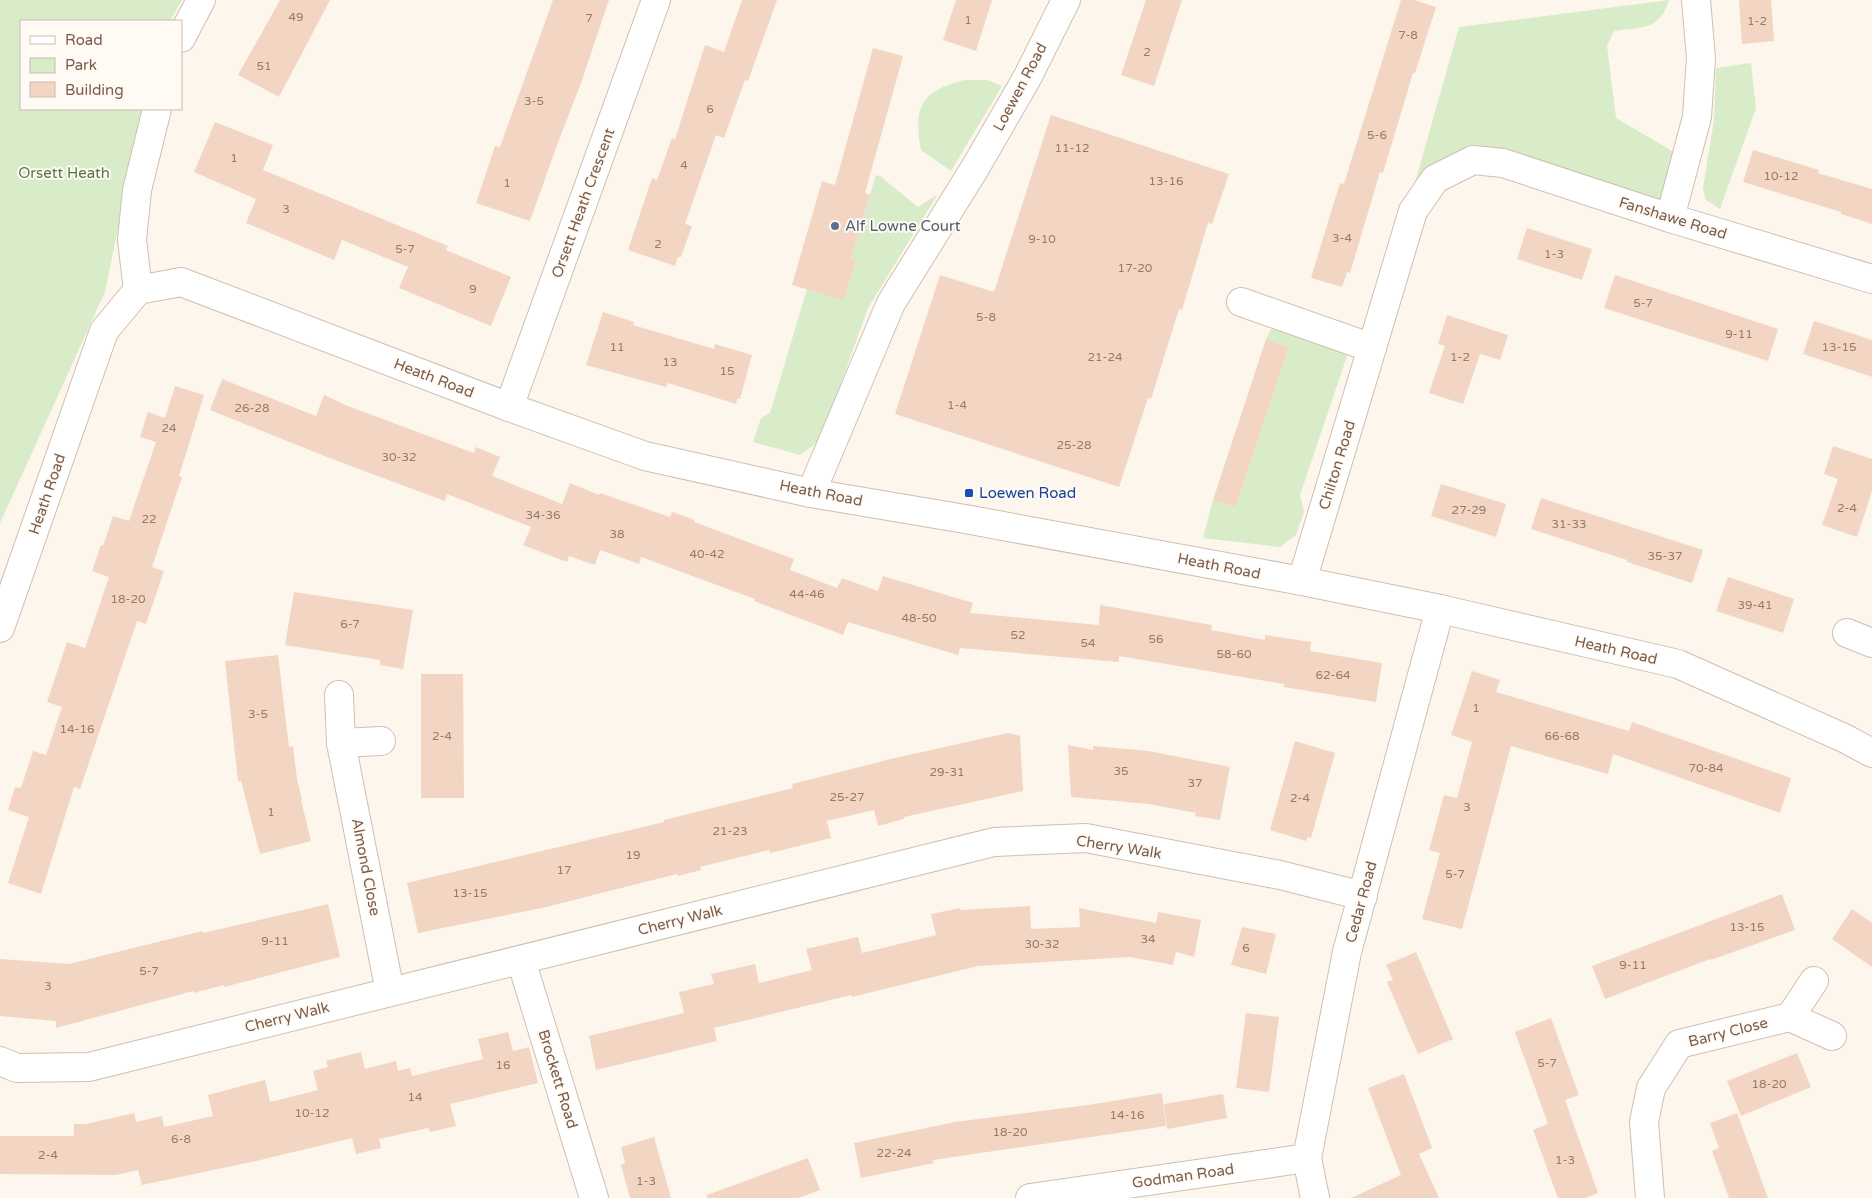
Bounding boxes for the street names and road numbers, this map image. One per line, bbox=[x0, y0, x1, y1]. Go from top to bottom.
street label: Loewen Road bbox=[989, 40, 1051, 134]
street label: Orsett Heath Crescent bbox=[548, 125, 619, 280]
street label: Fanshawe Road bbox=[1617, 193, 1729, 243]
street label: Heath Road bbox=[391, 354, 477, 402]
street label: Chilton Road bbox=[1315, 418, 1359, 512]
street label: Heath Road bbox=[25, 451, 69, 537]
street label: Heath Road bbox=[778, 476, 864, 510]
street label: Heath Road bbox=[1176, 549, 1262, 583]
street label: Heath Road bbox=[1573, 632, 1659, 668]
street label: Almond Close bbox=[348, 817, 384, 917]
street label: Cherry Walk bbox=[1075, 831, 1163, 863]
street label: Cedar Road bbox=[1341, 859, 1381, 945]
street label: Cherry Walk bbox=[636, 901, 724, 939]
street label: Cherry Walk bbox=[243, 998, 331, 1036]
street label: Barry Close bbox=[1686, 1013, 1770, 1051]
street label: Brockett Road bbox=[534, 1027, 582, 1131]
street label: Godman Road bbox=[1131, 1160, 1235, 1192]

